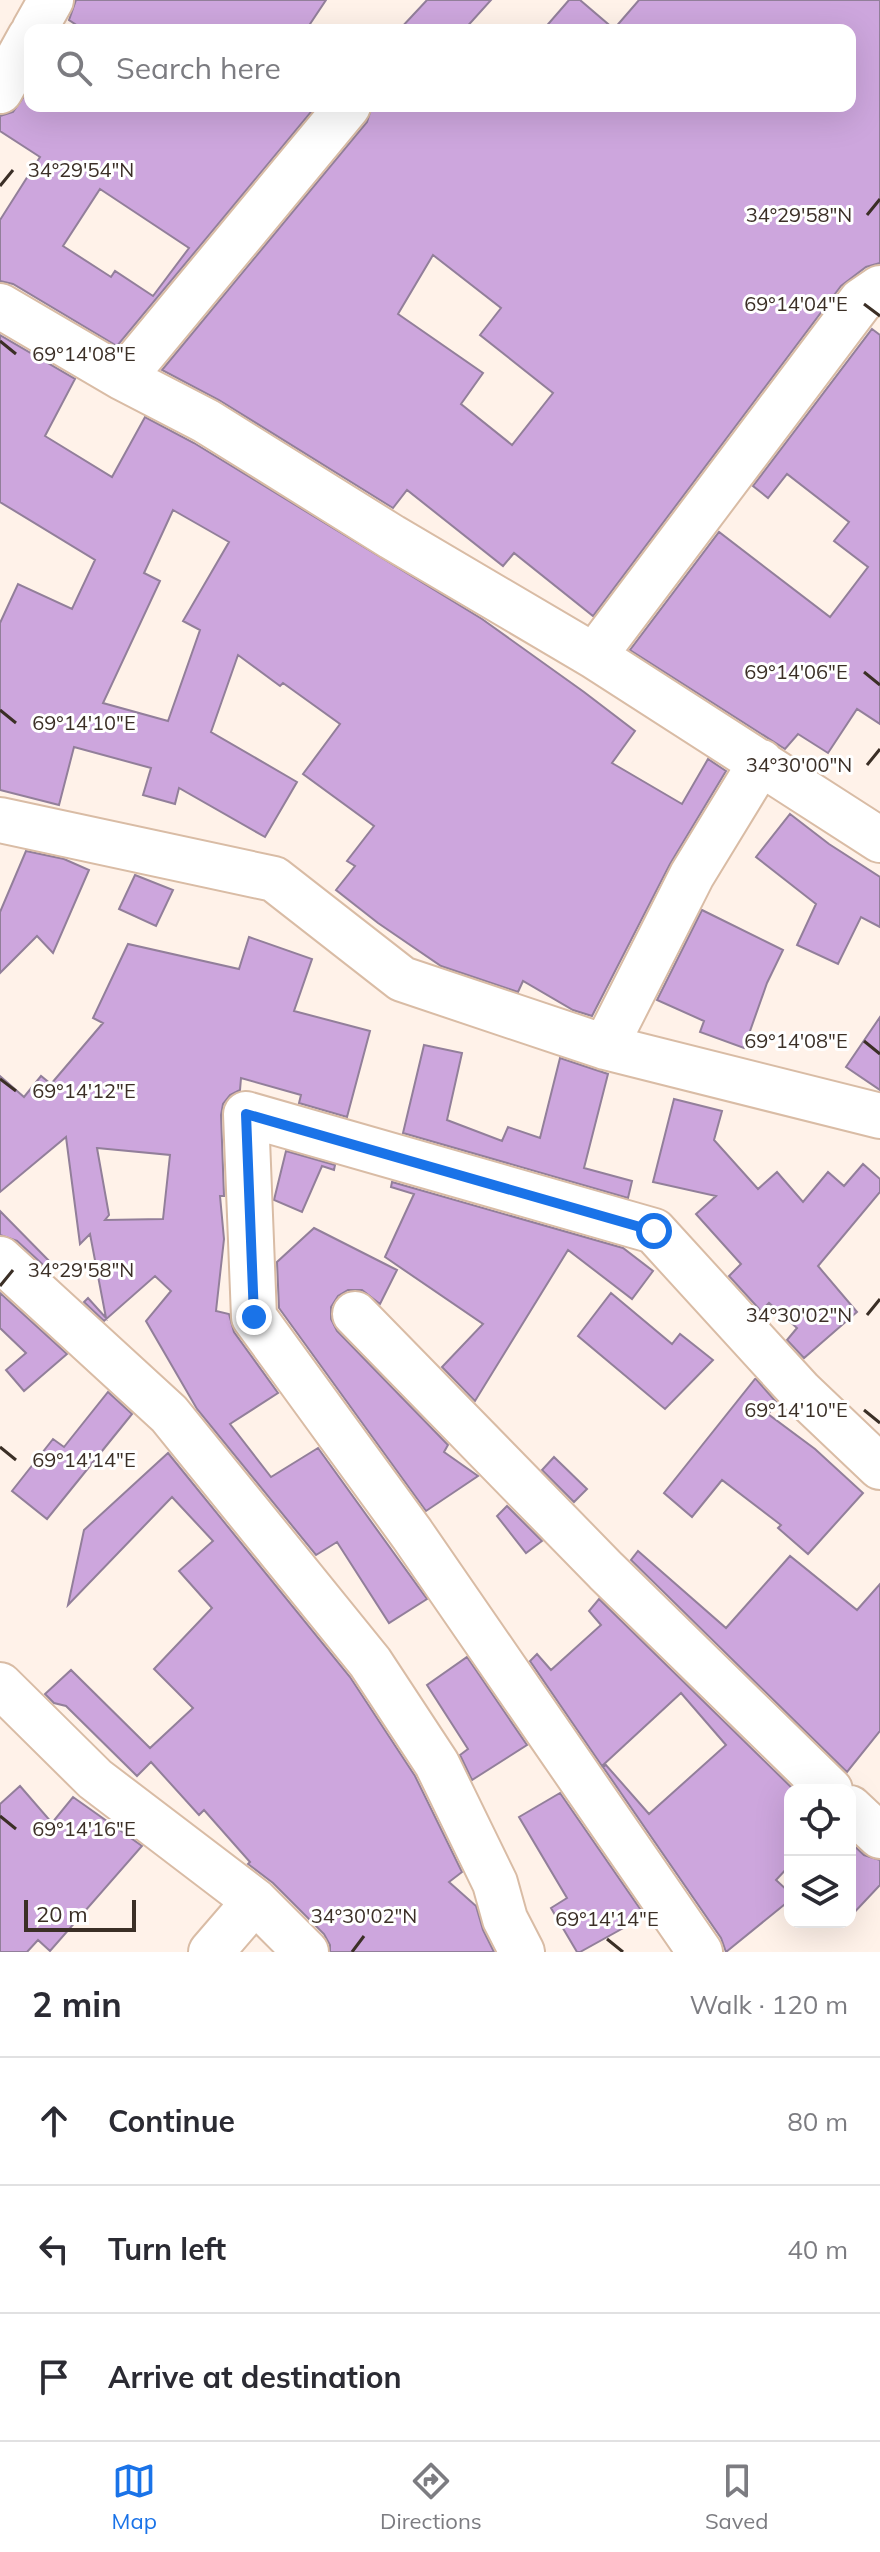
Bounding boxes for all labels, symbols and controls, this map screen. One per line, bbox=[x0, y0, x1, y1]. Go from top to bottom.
search box bbox=[24, 24, 856, 112]
icon: search bbox=[52, 46, 96, 90]
text: Search here bbox=[116, 49, 281, 87]
text: 34°29'54"N bbox=[28, 157, 134, 182]
text: 34°29'58"N bbox=[746, 202, 852, 227]
text: 69°14'04"E bbox=[744, 291, 848, 316]
text: 69°14'08"E bbox=[32, 341, 136, 366]
text: 69°14'06"E bbox=[744, 659, 848, 684]
text: 69°14'10"E bbox=[32, 710, 136, 735]
text: 34°30'00"N bbox=[746, 752, 852, 777]
text: 69°14'08"E bbox=[744, 1028, 848, 1053]
text: 69°14'12"E bbox=[32, 1078, 136, 1103]
route start bbox=[636, 1213, 672, 1249]
text: 34°29'58"N bbox=[28, 1257, 134, 1282]
route end bbox=[236, 1299, 272, 1335]
text: 34°30'02"N bbox=[746, 1302, 852, 1327]
text: 69°14'10"E bbox=[744, 1397, 848, 1422]
text: 69°14'14"E bbox=[32, 1447, 136, 1472]
map controls bbox=[784, 1784, 856, 1928]
button: locate bbox=[784, 1784, 856, 1856]
text: 69°14'16"E bbox=[32, 1816, 136, 1841]
button: layers bbox=[784, 1856, 856, 1928]
scale bar bbox=[24, 1896, 136, 1932]
text: 20 m bbox=[36, 1900, 87, 1928]
text: 34°30'02"N bbox=[311, 1903, 417, 1928]
text: 69°14'14"E bbox=[555, 1906, 659, 1931]
text: 2 min bbox=[32, 1983, 122, 2026]
text: Walk · 120 m bbox=[689, 1988, 848, 2021]
icon: ahead bbox=[32, 2099, 76, 2143]
text: Continue bbox=[108, 2102, 235, 2140]
text: 80 m bbox=[787, 2105, 848, 2138]
icon: left bbox=[32, 2227, 76, 2271]
text: Turn left bbox=[108, 2230, 226, 2268]
text: 40 m bbox=[787, 2233, 848, 2266]
icon: arrive bbox=[32, 2355, 76, 2399]
text: Arrive at destination bbox=[108, 2358, 402, 2396]
tab: Map bbox=[112, 2459, 157, 2535]
tab: Directions bbox=[380, 2459, 482, 2535]
tab: Saved bbox=[705, 2459, 768, 2535]

